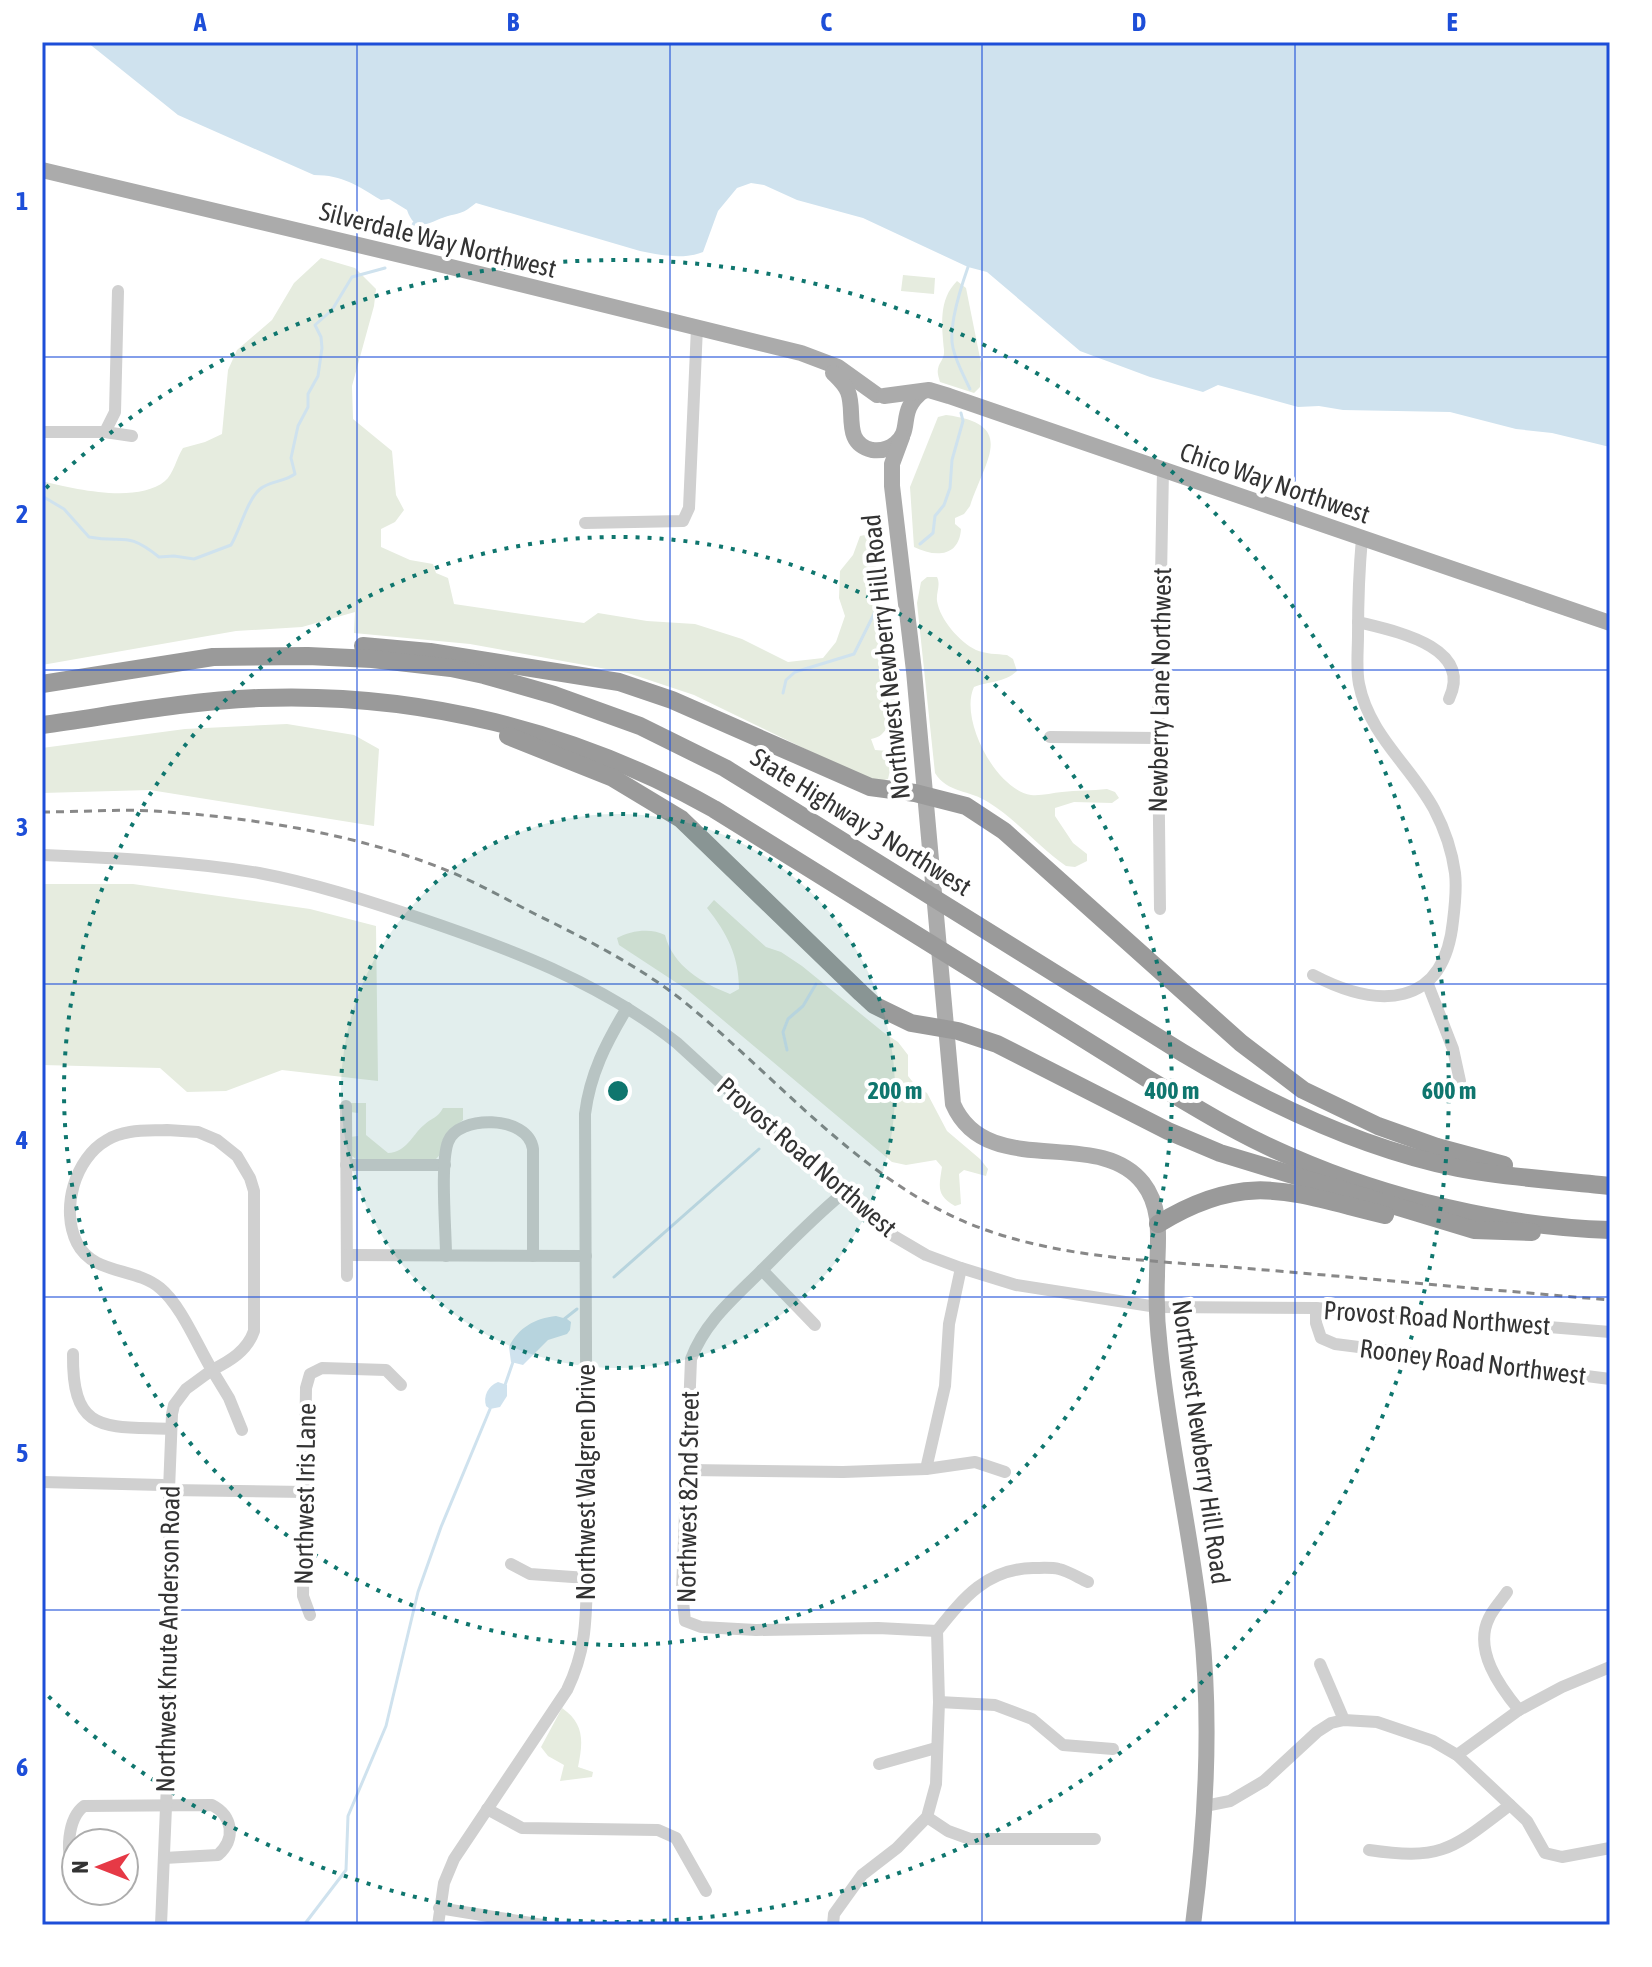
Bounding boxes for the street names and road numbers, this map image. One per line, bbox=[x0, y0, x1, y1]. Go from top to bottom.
street label: Silverdale Way Northwest bbox=[316, 196, 560, 284]
street label: Chico Way Northwest bbox=[1176, 436, 1374, 530]
street label: Northwest Newberry Hill Road bbox=[856, 513, 916, 801]
street label: Newberry Lane Northwest bbox=[1143, 567, 1177, 813]
street label: State Highway 3 Northwest bbox=[745, 742, 977, 902]
street label: Provost Road Northwest bbox=[711, 1071, 903, 1243]
street label: Provost Road Northwest bbox=[1323, 1295, 1551, 1341]
street label: Northwest Newberry Hill Road bbox=[1166, 1298, 1236, 1586]
street label: Rooney Road Northwest bbox=[1358, 1333, 1588, 1391]
street label: Northwest Walgren Drive bbox=[571, 1364, 601, 1600]
street label: Northwest 82nd Street bbox=[671, 1391, 705, 1603]
street label: Northwest Iris Lane bbox=[288, 1403, 322, 1585]
street label: Northwest Knute Anderson Road bbox=[150, 1485, 186, 1793]

